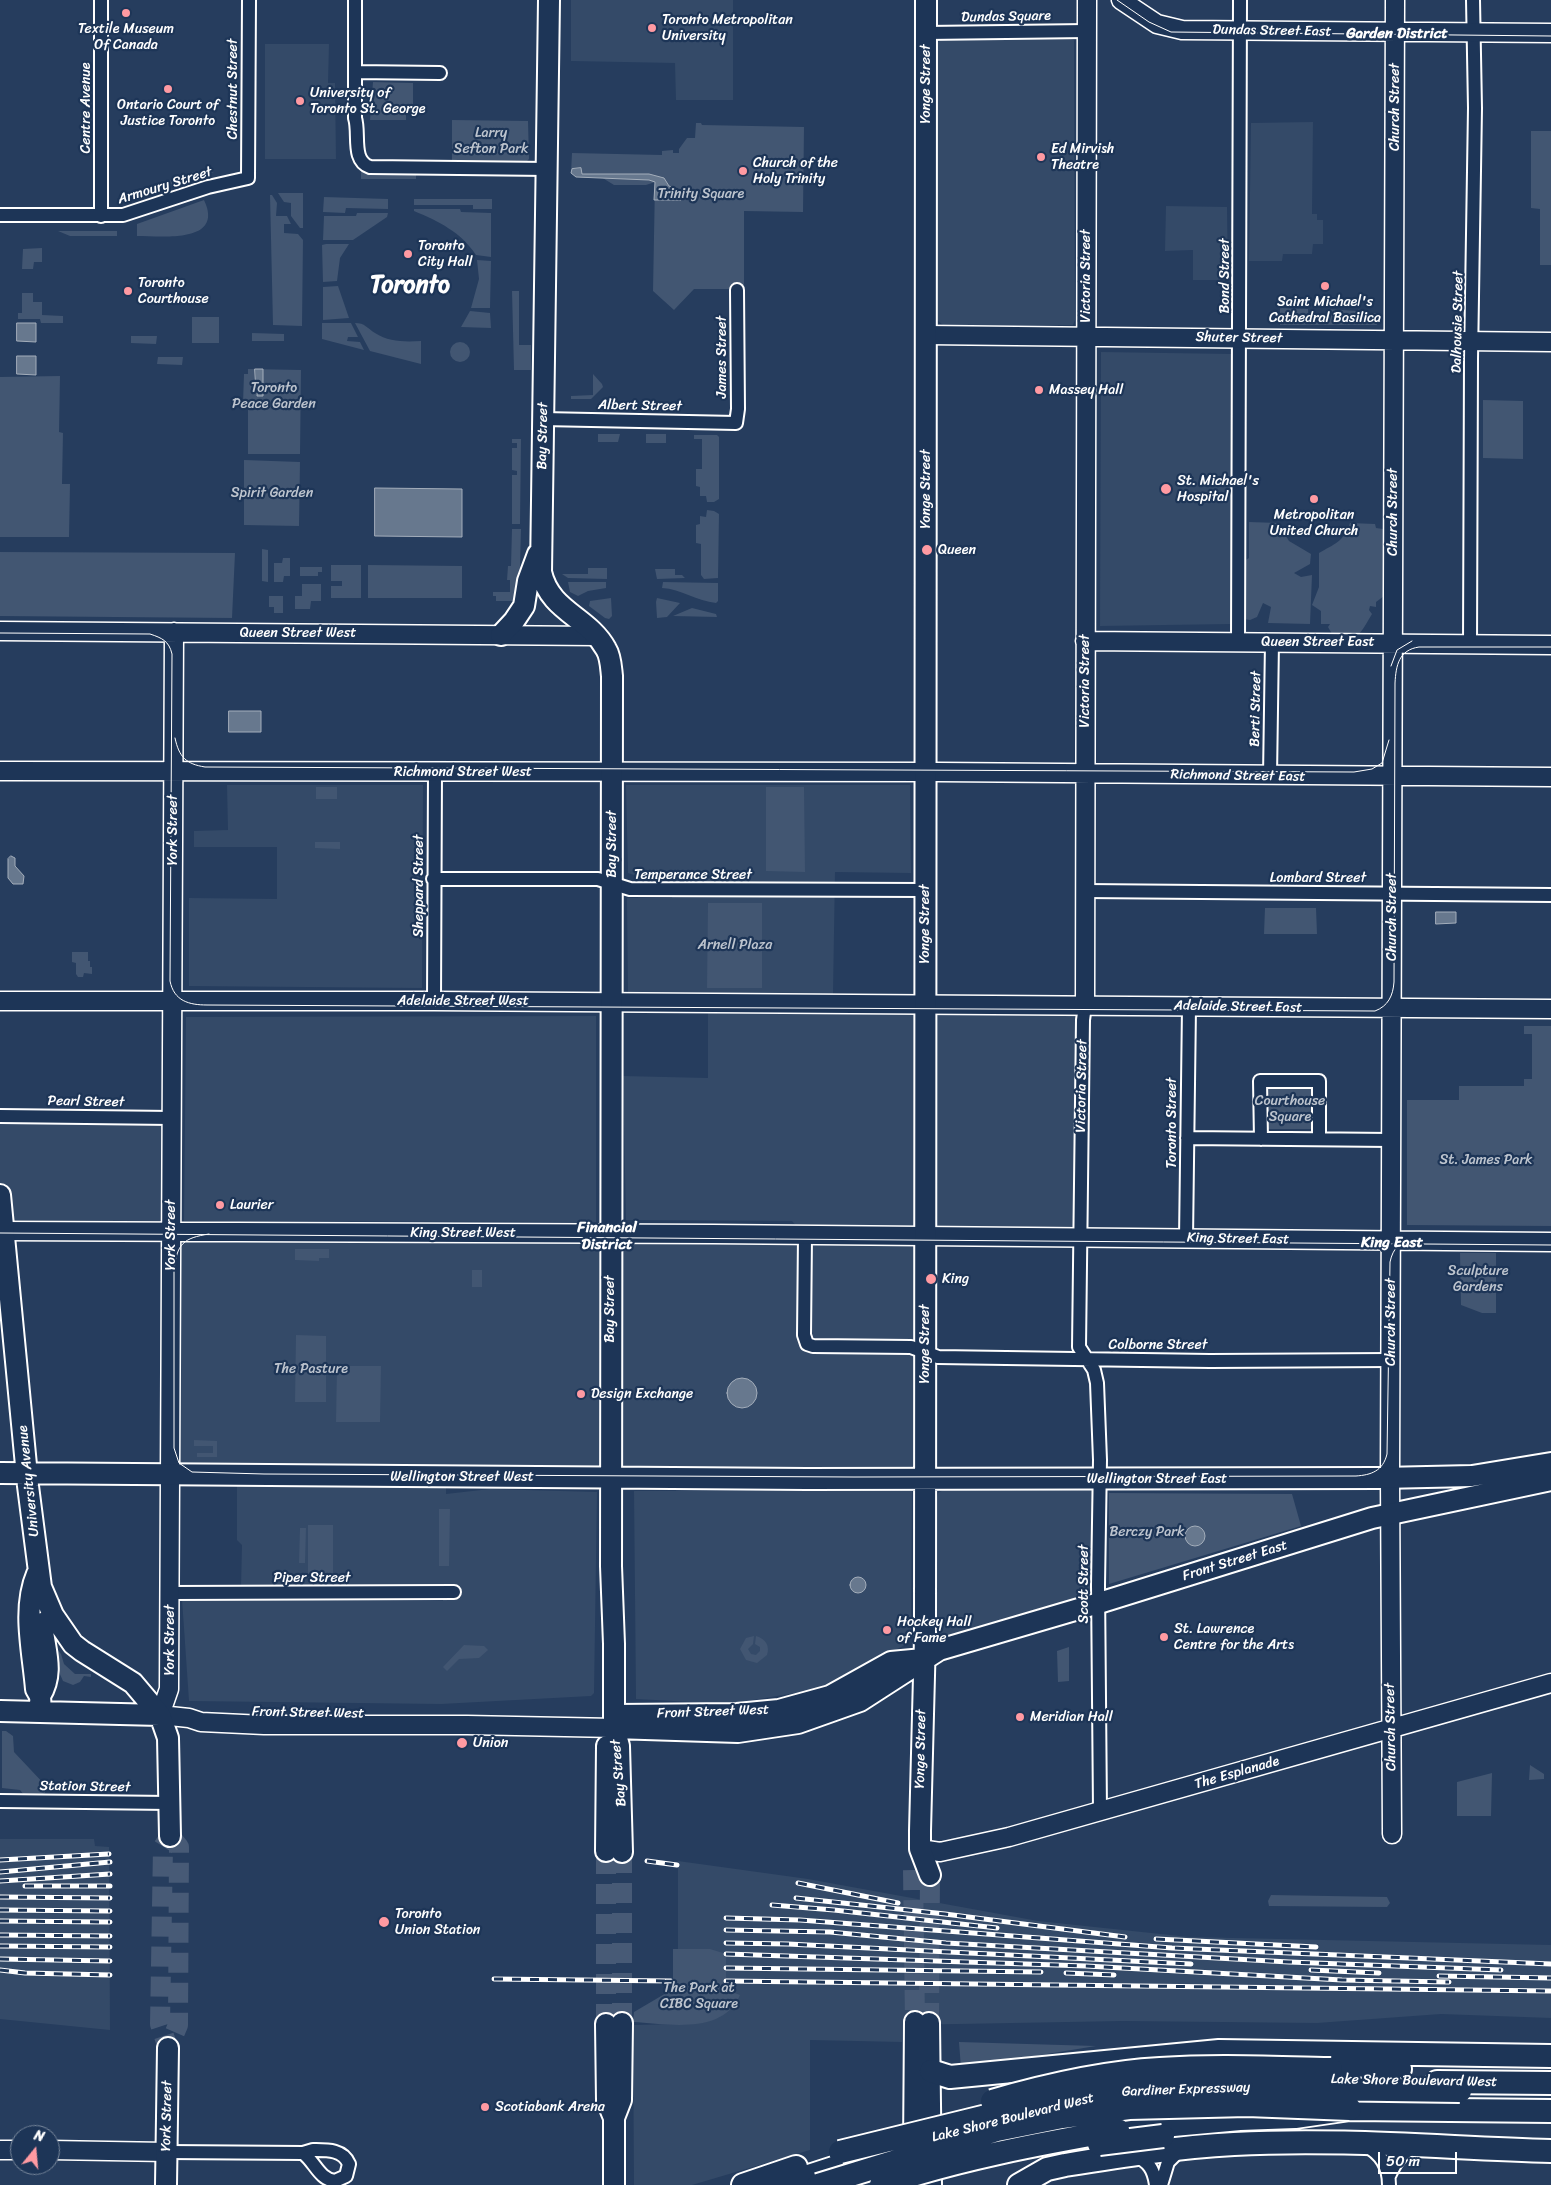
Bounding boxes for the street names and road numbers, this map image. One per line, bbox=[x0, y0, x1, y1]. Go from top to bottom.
street label: Dundas Square bbox=[961, 8, 1051, 26]
street label: Dundas Street East bbox=[1212, 22, 1332, 40]
street label: Chestnut Street bbox=[225, 39, 241, 139]
street label: Yonge Street bbox=[918, 44, 934, 124]
street label: Centre Avenue bbox=[78, 63, 94, 153]
street label: Church Street bbox=[1387, 63, 1403, 151]
street label: Armoury Street bbox=[116, 164, 214, 208]
street label: Victoria Street bbox=[1078, 229, 1094, 323]
street label: Bond Street bbox=[1217, 238, 1233, 314]
street label: Dalhousie Street bbox=[1449, 271, 1467, 373]
street label: James Street bbox=[714, 316, 730, 398]
street label: Shuter Street bbox=[1195, 329, 1283, 347]
street label: Albert Street bbox=[598, 397, 682, 415]
street label: Bay Street bbox=[534, 402, 552, 470]
street label: Yonge Street bbox=[918, 449, 934, 529]
street label: Church Street bbox=[1385, 468, 1401, 556]
street label: Queen Street West bbox=[240, 625, 356, 641]
street label: Victoria Street bbox=[1077, 634, 1093, 728]
street label: Queen Street East bbox=[1261, 634, 1375, 650]
street label: Berti Street bbox=[1247, 671, 1265, 747]
street label: Richmond Street West bbox=[394, 764, 532, 780]
street label: Richmond Street East bbox=[1170, 766, 1306, 786]
street label: York Street bbox=[165, 795, 181, 865]
street label: Bay Street bbox=[604, 810, 620, 878]
street label: Sheppard Street bbox=[411, 835, 427, 937]
street label: Temperance Street bbox=[634, 867, 752, 883]
street label: Lombard Street bbox=[1270, 870, 1366, 886]
street label: Church Street bbox=[1384, 873, 1400, 961]
street label: Yonge Street bbox=[917, 884, 933, 964]
street label: Adelaide Street West bbox=[397, 993, 529, 1009]
street label: Adelaide Street East bbox=[1174, 997, 1302, 1017]
street label: Victoria Street bbox=[1073, 1039, 1091, 1133]
street label: Toronto Street bbox=[1164, 1078, 1180, 1168]
street label: Pearl Street bbox=[47, 1093, 125, 1111]
street label: York Street bbox=[163, 1200, 179, 1270]
street label: King Street West bbox=[410, 1225, 516, 1241]
street label: King Street East bbox=[1187, 1230, 1289, 1248]
street label: Bay Street bbox=[602, 1275, 618, 1343]
street label: Church Street bbox=[1383, 1278, 1399, 1366]
street label: Yonge Street bbox=[917, 1304, 933, 1384]
street label: Colborne Street bbox=[1109, 1337, 1207, 1353]
street label: University Avenue bbox=[15, 1424, 43, 1538]
street label: Wellington Street West bbox=[390, 1469, 534, 1485]
street label: Wellington Street East bbox=[1087, 1471, 1227, 1487]
street label: Front Street East bbox=[1180, 1537, 1290, 1585]
street label: Scott Street bbox=[1076, 1545, 1092, 1623]
street label: Piper Street bbox=[273, 1570, 351, 1586]
street label: York Street bbox=[162, 1605, 178, 1675]
street label: Church Street bbox=[1382, 1683, 1400, 1771]
street label: Front Street West bbox=[657, 1702, 769, 1722]
street label: Front Street West bbox=[252, 1704, 364, 1722]
street label: Yonge Street bbox=[912, 1709, 930, 1789]
street label: Bay Street bbox=[608, 1739, 630, 1807]
street label: The Esplanade bbox=[1193, 1753, 1281, 1793]
street label: Station Street bbox=[39, 1778, 131, 1796]
street label: Lake Shore Boulevard West bbox=[1331, 2071, 1497, 2091]
street label: Gardiner Expressway bbox=[1121, 2079, 1251, 2101]
street label: York Street bbox=[158, 2080, 176, 2152]
street label: Lake Shore Boulevard West bbox=[930, 2090, 1096, 2146]

